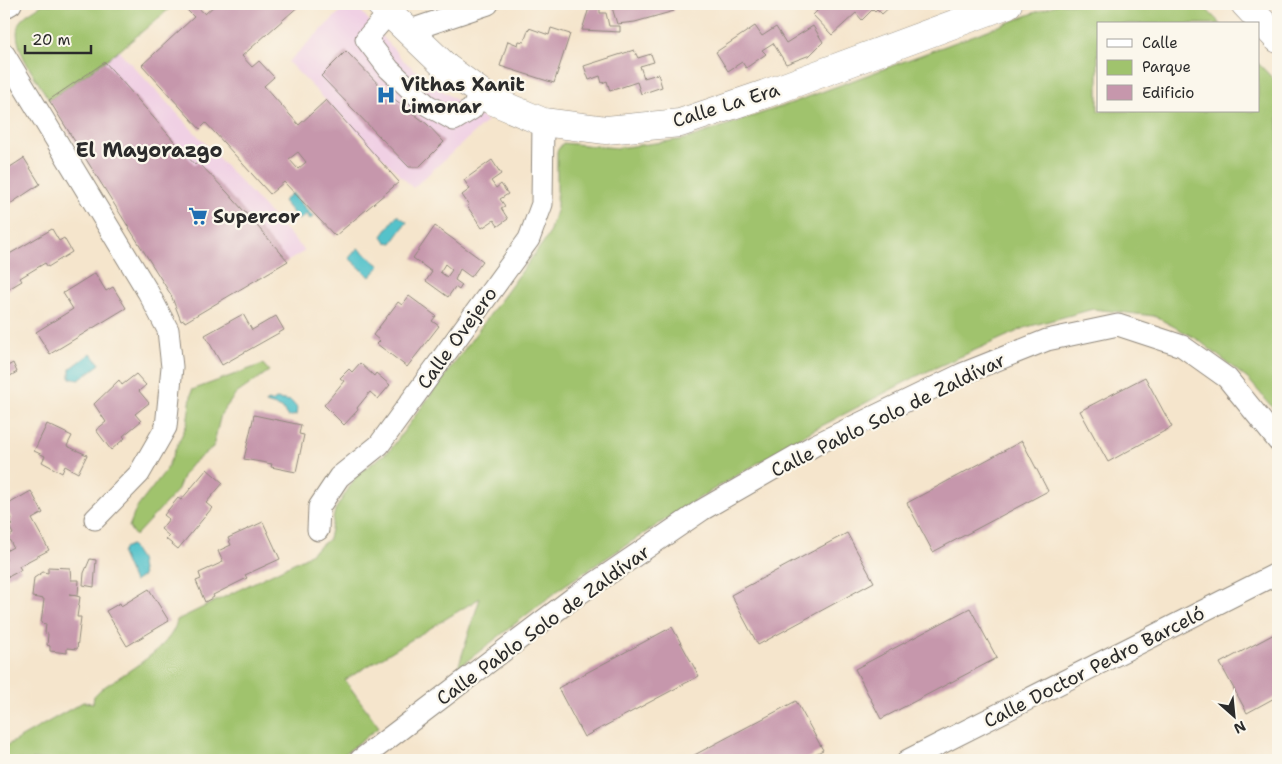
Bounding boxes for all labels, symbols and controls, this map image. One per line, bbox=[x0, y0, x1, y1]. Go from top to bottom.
scale bar bbox=[25, 22, 91, 54]
legend bbox=[1097, 22, 1260, 112]
text: 20 m bbox=[32, 30, 71, 50]
text: Calle bbox=[1142, 33, 1178, 53]
text: Parque bbox=[1142, 57, 1191, 77]
place label: Vithas Xanit Limonar bbox=[401, 72, 525, 119]
street label: Calle La Era bbox=[669, 77, 783, 133]
text: Edificio bbox=[1142, 83, 1194, 103]
hospital icon: Vithas Xanit Limonar bbox=[375, 84, 397, 106]
district label: El Mayorazgo bbox=[75, 137, 223, 163]
place label: Supercor bbox=[213, 204, 300, 229]
supermarket icon: Supercor bbox=[187, 205, 209, 227]
street label: Calle Ovejero bbox=[411, 282, 503, 394]
street label: Calle Pablo Solo de Zaldívar bbox=[767, 347, 1009, 483]
street label: Calle Pablo Solo de Zaldívar bbox=[431, 539, 655, 711]
street label: Calle Doctor Pedro Barceló bbox=[979, 600, 1209, 734]
north arrow bbox=[1210, 692, 1260, 742]
text: N bbox=[1231, 717, 1249, 738]

